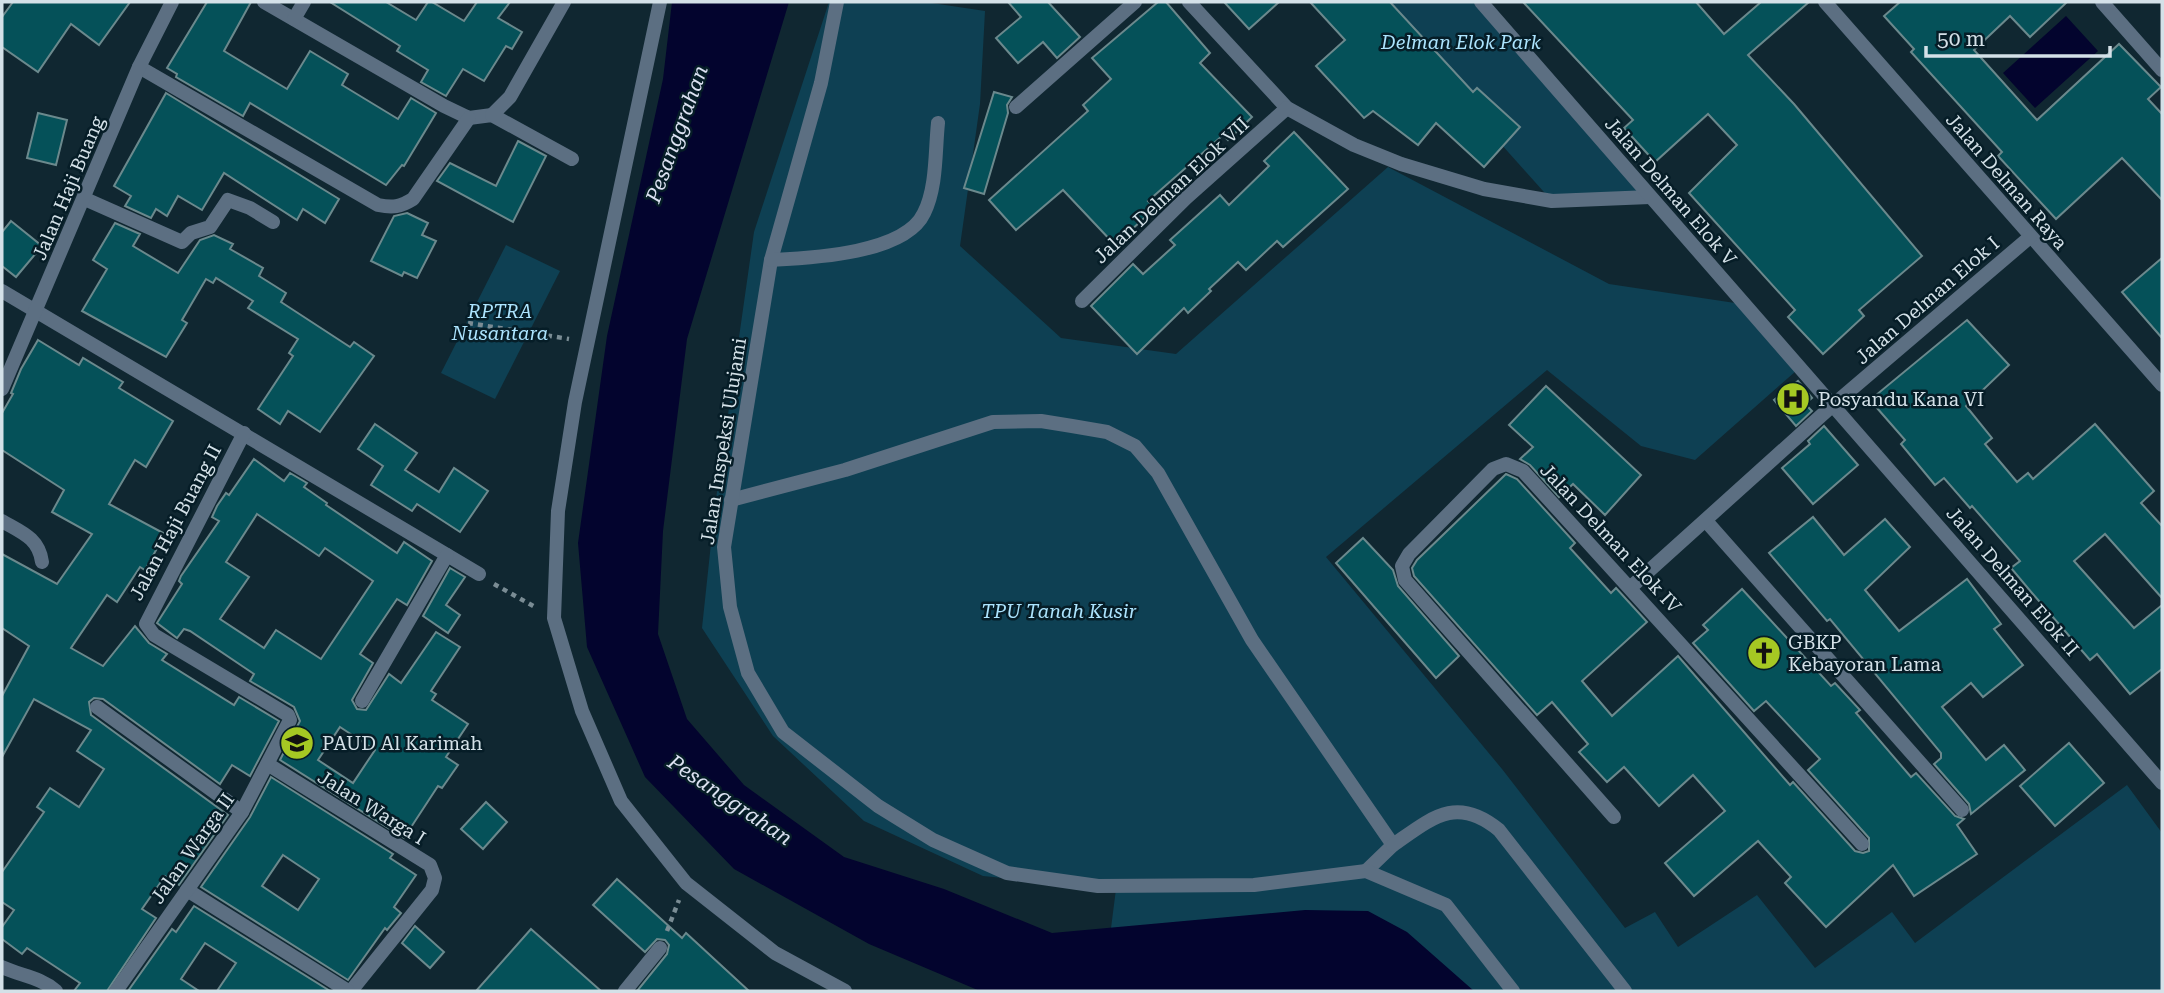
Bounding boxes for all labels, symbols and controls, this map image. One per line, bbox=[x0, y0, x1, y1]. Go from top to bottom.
scale bar bbox=[1926, 14, 2110, 58]
text: 50 m bbox=[1937, 27, 1985, 51]
park label: Delman Elok Park bbox=[1380, 31, 1542, 54]
water label: Pesanggrahan bbox=[641, 62, 713, 207]
street label: Jalan Delman Raya bbox=[1941, 108, 2073, 255]
street label: Jalan Delman Elok V bbox=[1600, 112, 1742, 271]
street label: Jalan Haji Buang bbox=[28, 113, 109, 264]
street label: Jalan Delman Elok VII bbox=[1089, 113, 1254, 268]
street label: Jalan Delman Elok I bbox=[1851, 232, 2004, 369]
park label: RPTRA Nusantara bbox=[451, 300, 548, 345]
street label: Jalan Inspeksi Ulujami bbox=[696, 336, 751, 546]
hospital icon: Posyandu Kana VI bbox=[1774, 380, 1812, 418]
place label: Posyandu Kana VI bbox=[1818, 388, 1984, 411]
street label: Jalan Haji Buang II bbox=[125, 440, 226, 604]
street label: Jalan Delman Elok IV bbox=[1535, 459, 1686, 619]
street label: Jalan Delman Elok II bbox=[1942, 502, 2084, 661]
park label: TPU Tanah Kusir bbox=[981, 600, 1137, 623]
place label: GBKP Kebayoran Lama bbox=[1788, 631, 1942, 676]
church icon: GBKP Kebayoran Lama bbox=[1745, 634, 1783, 672]
school or university icon: PAUD Al Karimah bbox=[278, 724, 316, 762]
place label: PAUD Al Karimah bbox=[322, 732, 483, 755]
water label: Pesanggrahan bbox=[663, 749, 797, 850]
street label: Jalan Warga I bbox=[314, 765, 430, 850]
street label: Jalan Warga II bbox=[146, 788, 239, 908]

